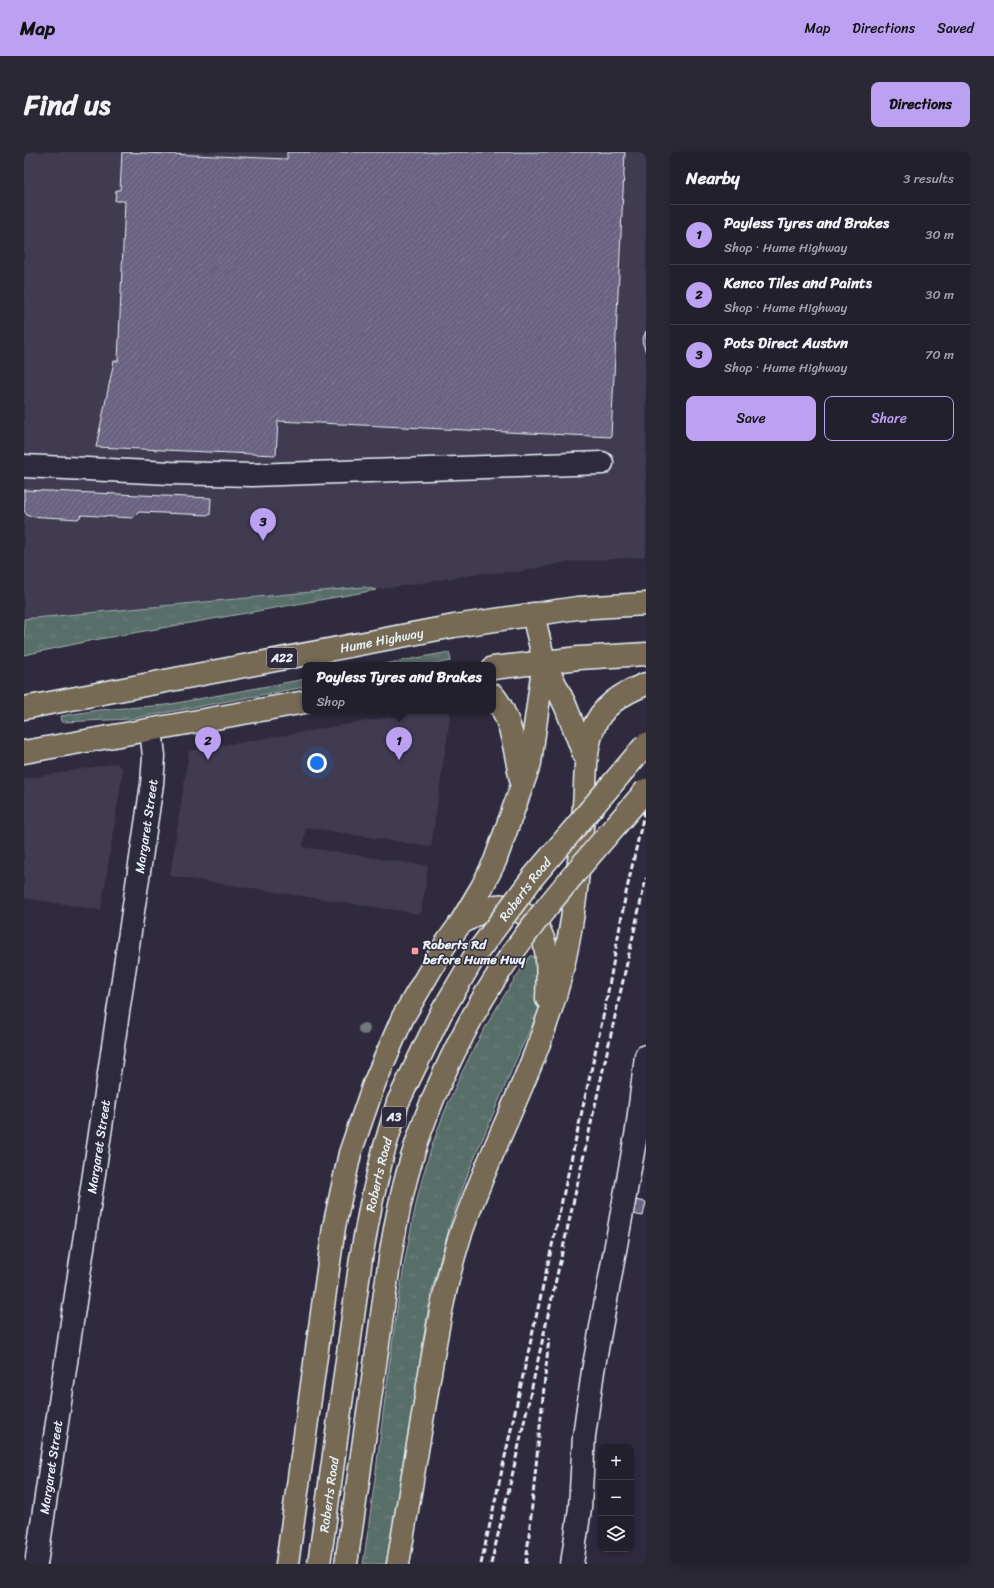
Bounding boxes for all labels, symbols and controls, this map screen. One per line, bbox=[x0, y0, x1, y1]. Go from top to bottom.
text: Map bbox=[20, 12, 55, 45]
text: Map bbox=[804, 16, 830, 41]
text: Directions bbox=[852, 16, 915, 41]
text: Saved bbox=[937, 16, 974, 41]
text: Find us bbox=[24, 80, 111, 129]
button: Directions bbox=[871, 82, 970, 127]
text: Nearby bbox=[686, 163, 740, 193]
text: 3 results bbox=[903, 167, 954, 190]
text: Payless Tyres and Brakes bbox=[724, 210, 889, 236]
text: 1 bbox=[696, 223, 702, 246]
text: 30 m bbox=[925, 223, 954, 246]
text: Shop · Hume Highway bbox=[724, 236, 847, 259]
text: Kenco Tiles and Paints bbox=[724, 270, 872, 296]
text: 2 bbox=[695, 283, 703, 306]
text: 30 m bbox=[925, 283, 954, 306]
text: Shop · Hume Highway bbox=[724, 296, 847, 319]
text: Pots Direct Austvn bbox=[724, 330, 848, 356]
text: 3 bbox=[695, 343, 703, 366]
text: 70 m bbox=[925, 343, 954, 366]
text: Shop · Hume Highway bbox=[724, 356, 847, 379]
button: Save bbox=[686, 396, 816, 441]
button: Share bbox=[824, 396, 954, 441]
pin: 3 bbox=[250, 508, 276, 541]
street label: Hume Highway bbox=[338, 621, 426, 660]
road number: A22 bbox=[267, 648, 297, 668]
popup bbox=[302, 662, 496, 714]
text: Payless Tyres and Brakes bbox=[316, 664, 482, 690]
text: Shop bbox=[316, 690, 345, 713]
pin: 2 bbox=[195, 727, 221, 760]
pin: 1 bbox=[386, 727, 412, 760]
your location bbox=[307, 753, 327, 773]
street label: Margaret Street bbox=[128, 778, 164, 875]
street label: Roberts Road bbox=[493, 851, 558, 926]
place label: Roberts Rd before Hume Hwy bbox=[422, 933, 525, 971]
marker: Roberts Rd before Hume Hwy bbox=[410, 946, 420, 956]
street label: Margaret Street bbox=[80, 1098, 117, 1195]
road number: A3 bbox=[382, 1107, 406, 1127]
street label: Roberts Road bbox=[359, 1134, 399, 1214]
street label: Margaret Street bbox=[33, 1418, 69, 1516]
map controls bbox=[598, 1444, 634, 1552]
button: + bbox=[598, 1444, 634, 1480]
street label: Roberts Road bbox=[312, 1454, 346, 1534]
button: − bbox=[598, 1480, 634, 1516]
button: layers bbox=[598, 1516, 634, 1552]

